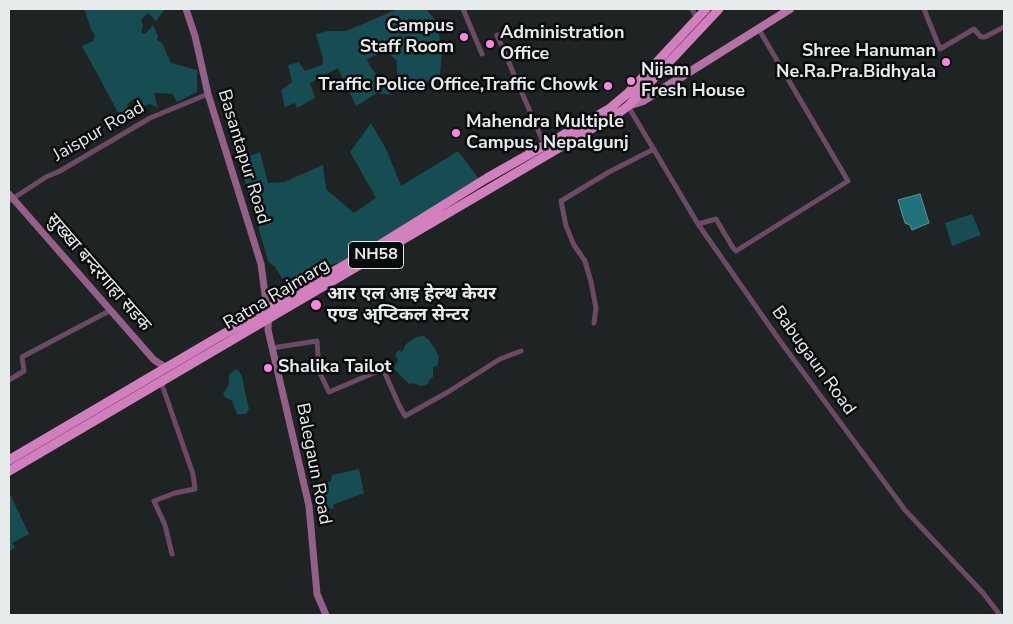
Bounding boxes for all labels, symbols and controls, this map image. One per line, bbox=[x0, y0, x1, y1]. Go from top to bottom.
place label: Campus Staff Room bbox=[360, 16, 454, 58]
place label: Administration Office bbox=[500, 23, 624, 66]
marker: Campus Staff Room bbox=[458, 31, 470, 43]
marker: Administration Office bbox=[484, 38, 496, 50]
place label: Shree Hanuman Ne.Ra.Pra.Bidhyala bbox=[776, 41, 936, 84]
marker: Shree Hanuman Ne.Ra.Pra.Bidhyala bbox=[940, 56, 952, 68]
place label: Nijam Fresh House bbox=[641, 60, 745, 102]
place label: Traffic Police Office,Traffic Chowk bbox=[318, 75, 598, 97]
marker: Nijam Fresh House bbox=[625, 75, 637, 87]
marker: Traffic Police Office,Traffic Chowk bbox=[602, 80, 614, 92]
street label: Basantapur Road bbox=[212, 87, 274, 227]
street label: Jaispur Road bbox=[50, 97, 148, 167]
place label: Mahendra Multiple Campus, Nepalgunj bbox=[466, 112, 629, 154]
marker: Mahendra Multiple Campus, Nepalgunj bbox=[450, 127, 462, 139]
street label: सुख्खा बन्दरगाहा सडक bbox=[41, 210, 155, 336]
road number: NH58 bbox=[348, 242, 404, 268]
street label: Ratna Rajmarg bbox=[220, 255, 334, 335]
place label: आर एल आइ हेल्थ केयर एण्ड अ्प्टिकल सेन्टर bbox=[327, 284, 496, 326]
marker: आर एल आइ हेल्थ केयर एण्ड अ्प्टिकल सेन्टर bbox=[309, 298, 323, 312]
street label: Babugaun Road bbox=[766, 302, 860, 420]
place label: Shalika Tailot bbox=[278, 357, 391, 379]
marker: Shalika Tailot bbox=[262, 362, 274, 374]
street label: Balegaun Road bbox=[291, 401, 335, 527]

